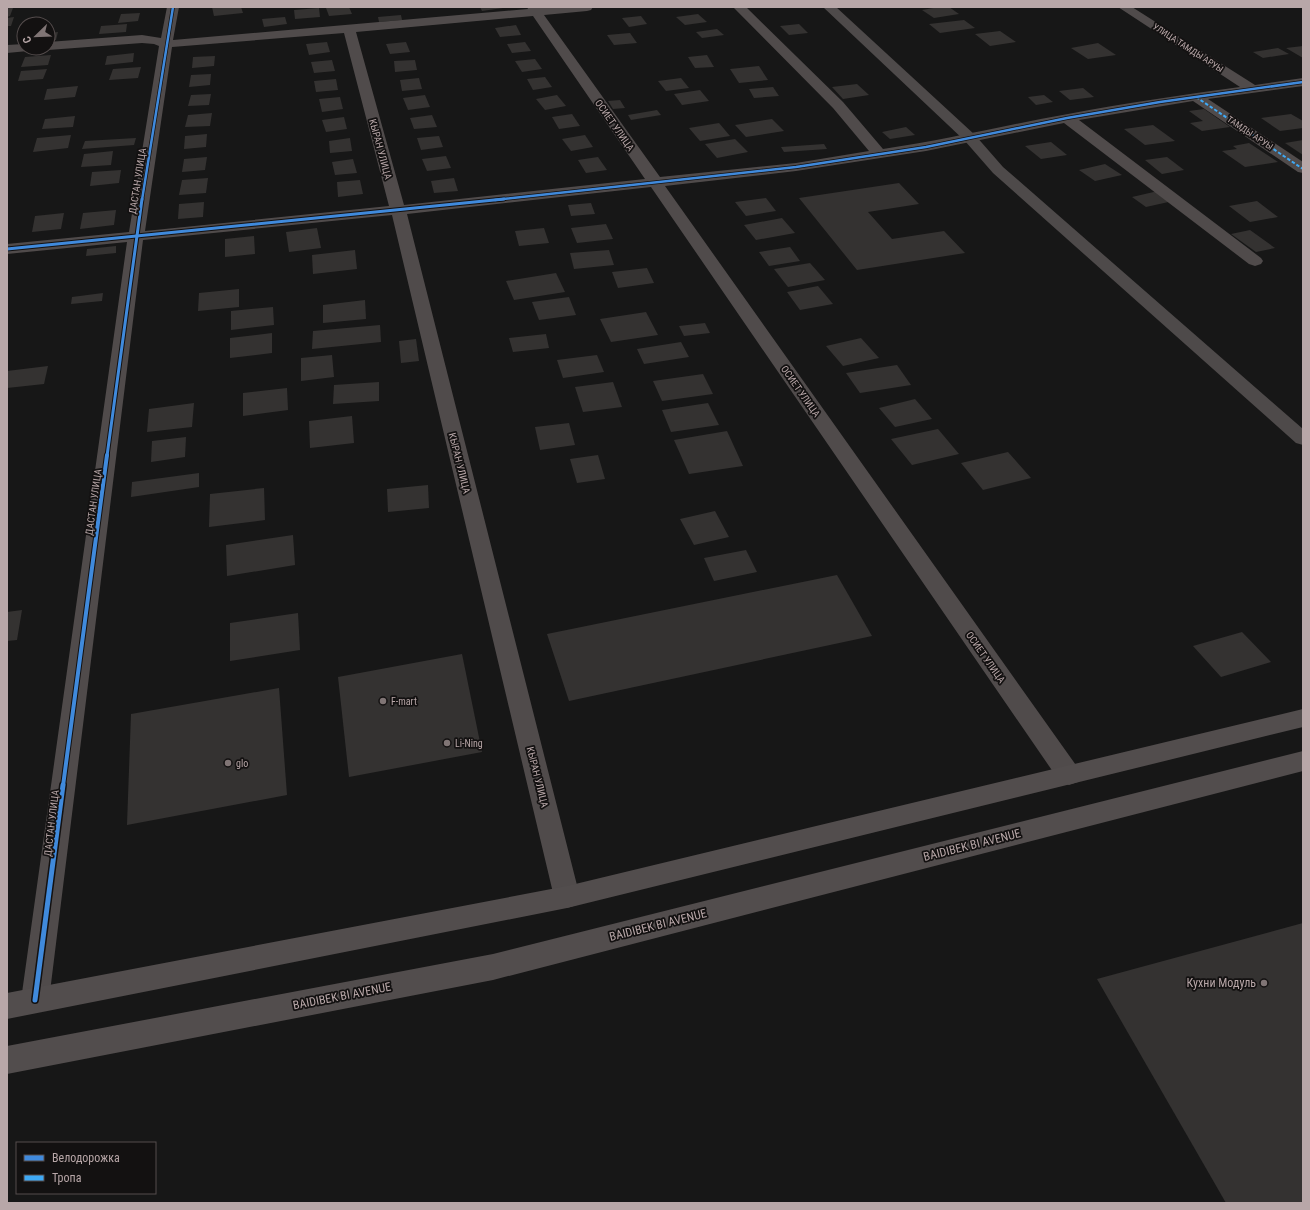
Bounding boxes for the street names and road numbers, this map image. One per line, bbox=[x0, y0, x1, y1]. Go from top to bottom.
street label: УЛИЦА ТАМДЫ АРУЫ bbox=[1151, 22, 1225, 75]
street label: ОСИЕТ УЛИЦА bbox=[593, 98, 636, 153]
street label: ТАМДЫ АРУЫ bbox=[1225, 114, 1275, 152]
street label: КЫРАН УЛИЦА bbox=[367, 118, 394, 181]
street label: ДАСТАН УЛИЦА bbox=[127, 147, 148, 215]
street label: ОСИЕТ УЛИЦА bbox=[779, 364, 822, 419]
street label: КЫРАН УЛИЦА bbox=[447, 432, 472, 495]
street label: ДАСТАН УЛИЦА bbox=[83, 468, 104, 536]
street label: ОСИЕТ УЛИЦА bbox=[964, 630, 1007, 685]
street label: КЫРАН УЛИЦА bbox=[525, 746, 550, 809]
street label: ДАСТАН УЛИЦА bbox=[42, 789, 61, 857]
street label: BAIDIBEK BI AVENUE bbox=[922, 826, 1022, 864]
street label: BAIDIBEK BI AVENUE bbox=[608, 906, 708, 944]
street label: BAIDIBEK BI AVENUE bbox=[292, 980, 392, 1012]

